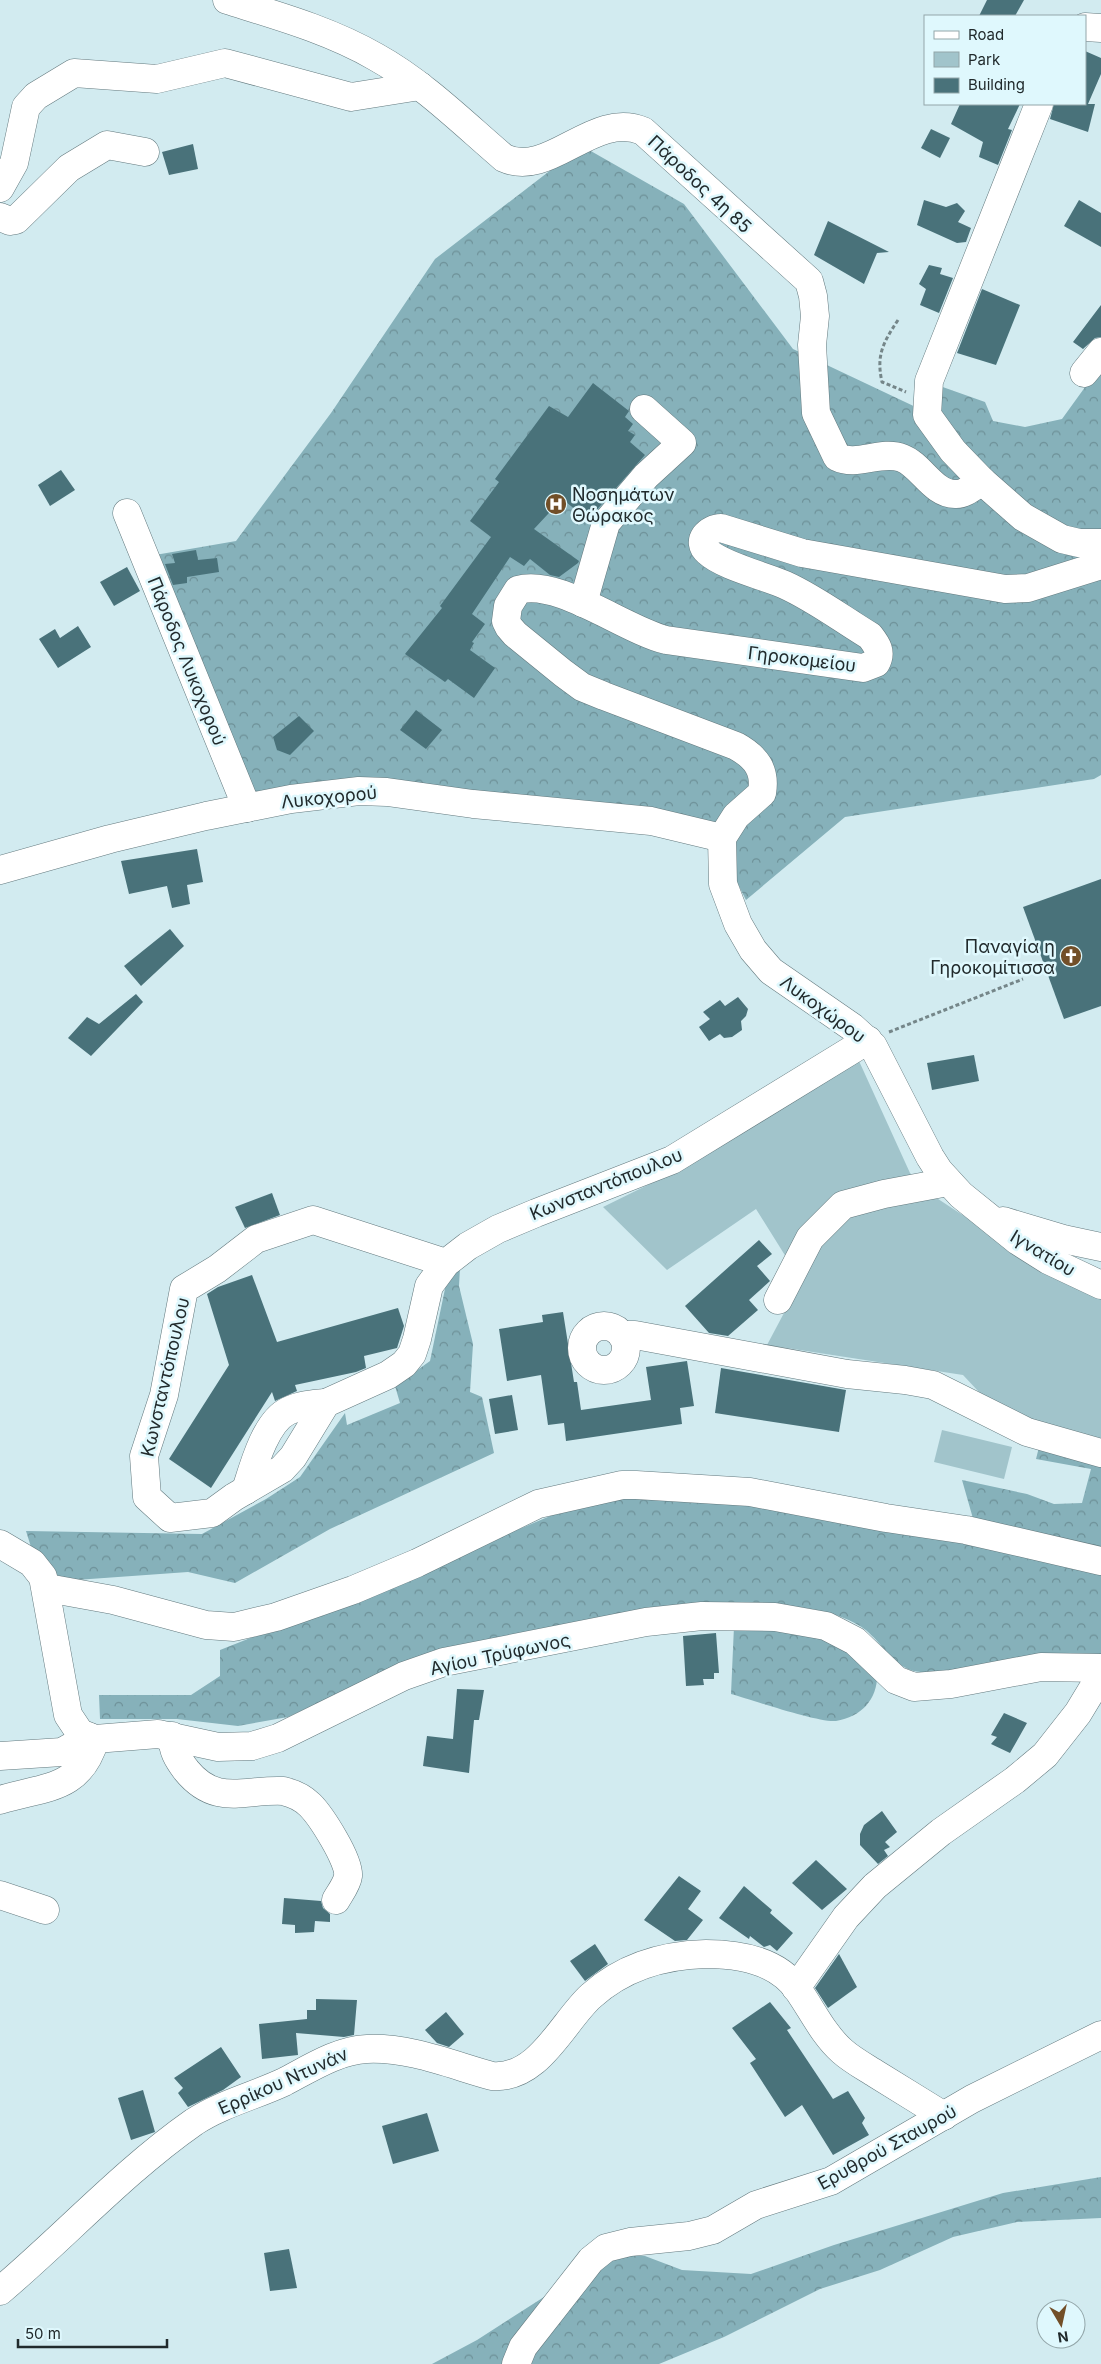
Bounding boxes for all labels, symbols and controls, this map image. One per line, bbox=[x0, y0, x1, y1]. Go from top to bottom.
legend bbox=[924, 15, 1086, 105]
text: Road bbox=[968, 25, 1004, 44]
text: Park bbox=[968, 50, 1001, 69]
text: Building bbox=[968, 75, 1025, 94]
street label: Πάροδος 4η 85 bbox=[644, 131, 756, 237]
place label: Νοσημάτων Θώρακος bbox=[572, 484, 675, 526]
hospital icon: Νοσημάτων Θώρακος bbox=[544, 492, 568, 516]
street label: Πάροδος Λυκοχορού bbox=[144, 574, 230, 748]
street label: Γηροκομείου bbox=[747, 642, 857, 676]
street label: Λυκοχορού bbox=[280, 782, 378, 812]
place label: Παναγία η Γηροκομίτισσα bbox=[930, 936, 1055, 978]
church icon: Παναγία η Γηροκομίτισσα bbox=[1059, 944, 1083, 968]
street label: Λυκοχώρου bbox=[776, 971, 870, 1047]
street label: Κωνσταντόπουλου bbox=[527, 1144, 685, 1224]
street label: Ιγνατίου bbox=[1007, 1225, 1079, 1281]
street label: Κωνσταντόπουλου bbox=[136, 1295, 194, 1459]
street label: Αγίου Τρύφωνος bbox=[428, 1629, 572, 1679]
street label: Ερρίκου Ντυνάν bbox=[215, 2043, 351, 2119]
street label: Ερυθρού Σταυρού bbox=[814, 2100, 960, 2194]
north arrow bbox=[1036, 2299, 1086, 2349]
scale bar bbox=[18, 2316, 166, 2348]
text: 50 m bbox=[25, 2324, 61, 2343]
text: N bbox=[1057, 2328, 1070, 2347]

